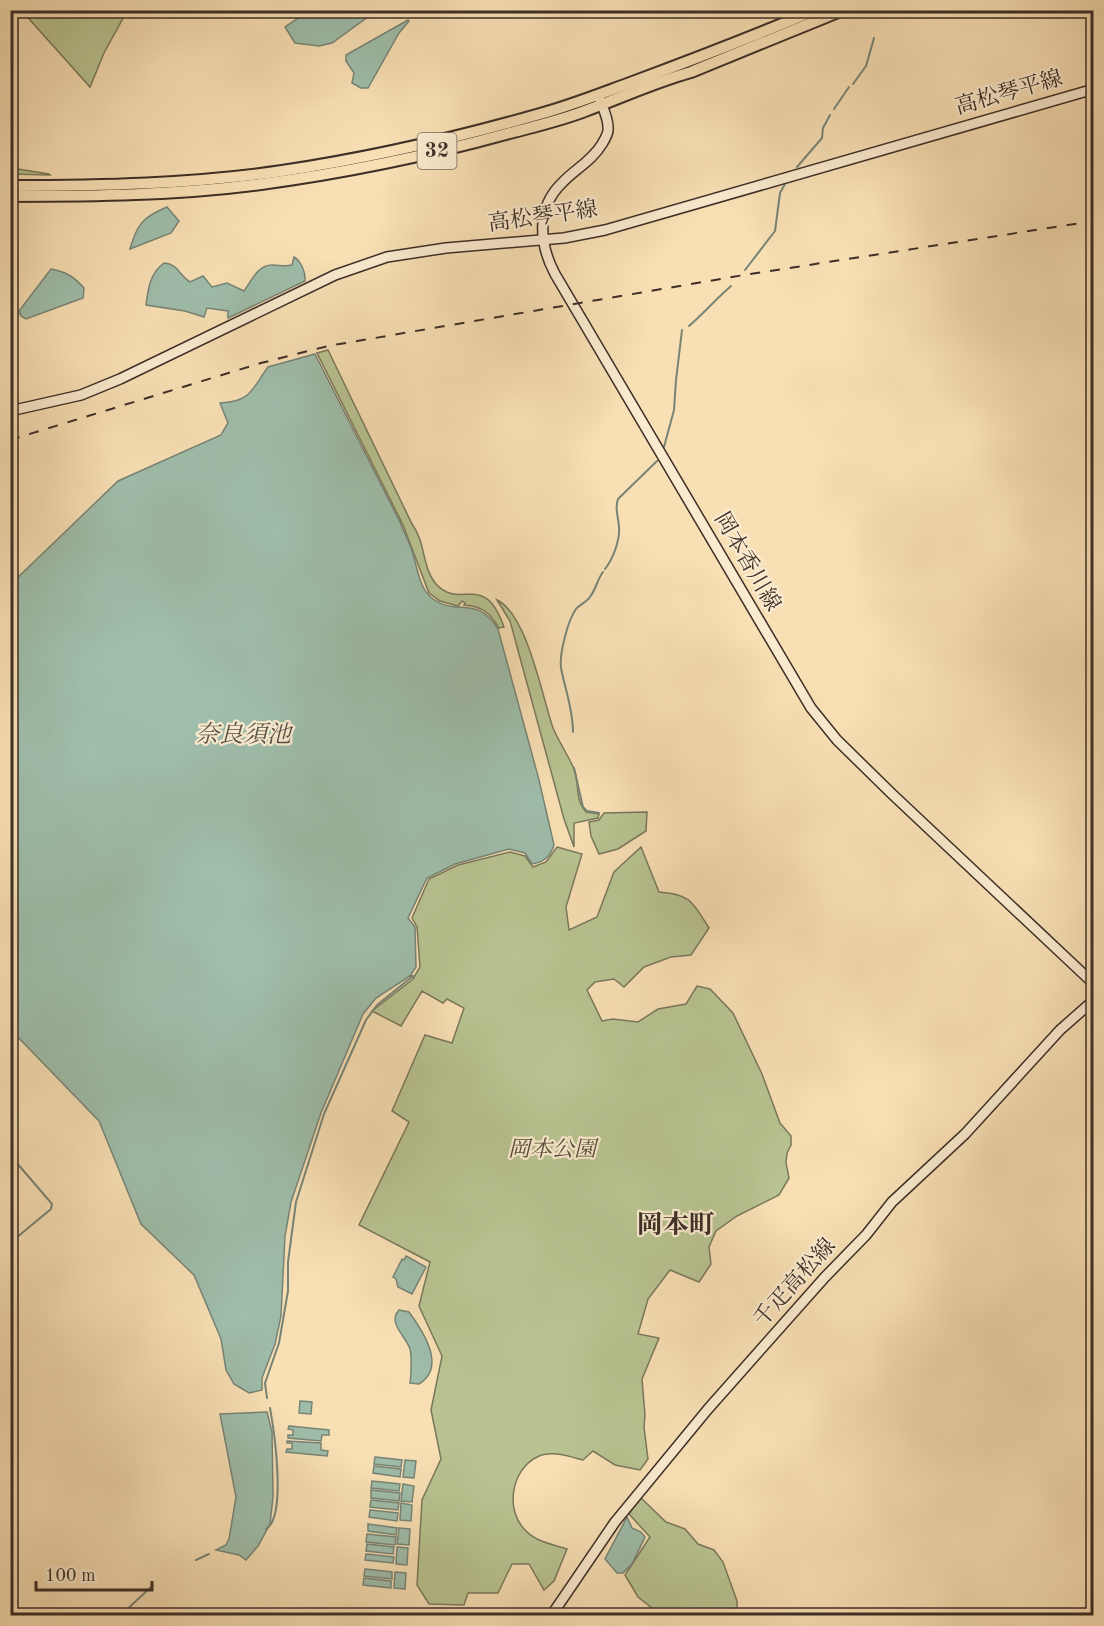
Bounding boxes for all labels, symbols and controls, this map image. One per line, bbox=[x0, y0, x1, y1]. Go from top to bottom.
street label: 高松琴平線 bbox=[953, 65, 1065, 119]
road number: 32 bbox=[418, 133, 456, 169]
street label: 高松琴平線 bbox=[487, 196, 599, 236]
street label: 岡本香川線 bbox=[710, 508, 786, 615]
water label: 奈良須池 bbox=[195, 721, 294, 748]
park label: 岡本公園 bbox=[508, 1137, 599, 1161]
district label: 岡本町 bbox=[637, 1210, 715, 1239]
street label: 千疋高松線 bbox=[749, 1233, 840, 1331]
scale bar bbox=[36, 1554, 152, 1592]
text: 100 m bbox=[45, 1567, 96, 1585]

